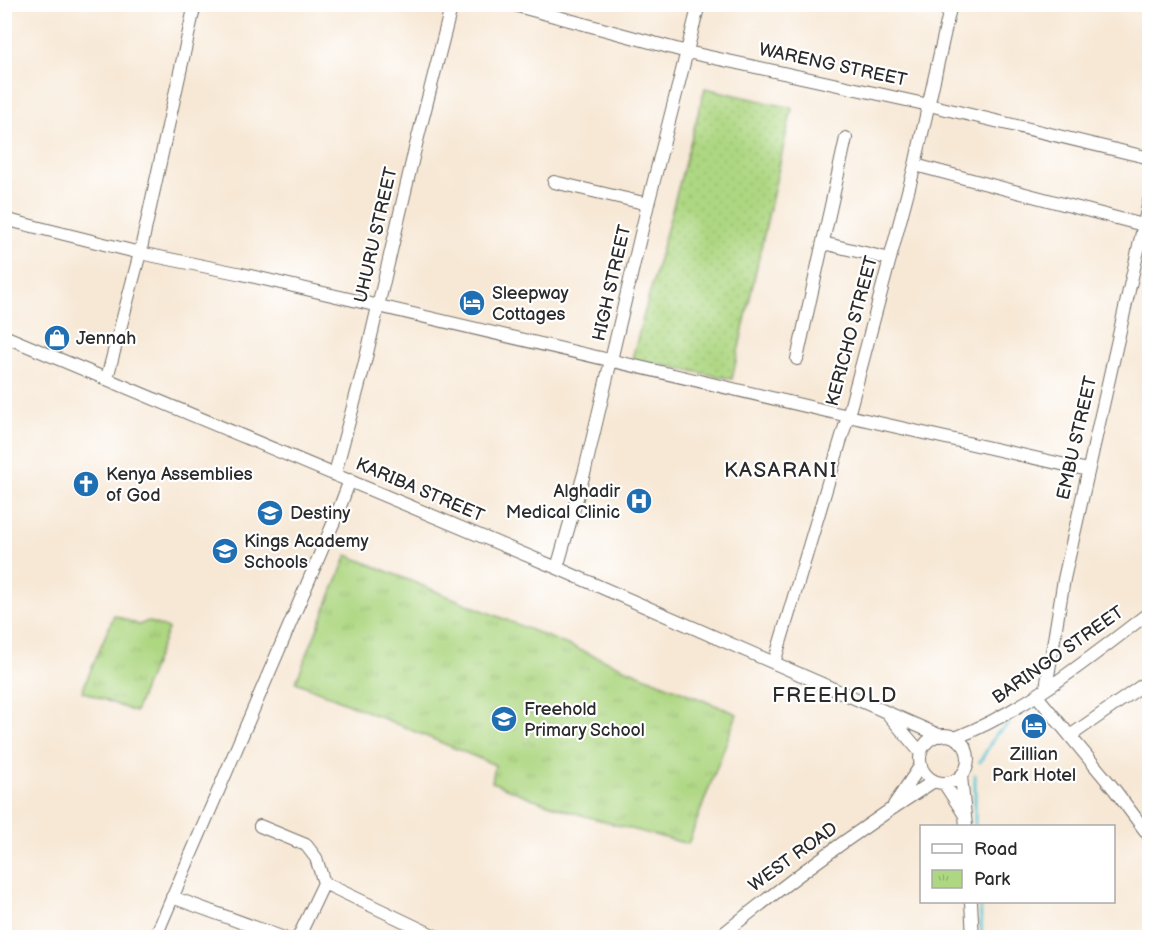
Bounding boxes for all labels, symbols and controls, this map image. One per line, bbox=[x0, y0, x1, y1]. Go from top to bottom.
street label: WARENG STREET bbox=[757, 39, 909, 91]
street label: UHURU STREET bbox=[350, 165, 402, 305]
street label: HIGH STREET bbox=[588, 223, 636, 343]
street label: KERICHO STREET bbox=[822, 253, 882, 408]
place label: Sleepway Cottages bbox=[492, 283, 570, 325]
hotel icon: Sleepway Cottages bbox=[457, 288, 487, 318]
shop icon: Jennah bbox=[42, 323, 72, 353]
place label: Jennah bbox=[76, 328, 136, 349]
street label: EMBU STREET bbox=[1053, 374, 1101, 502]
street label: KARIBA STREET bbox=[353, 453, 488, 527]
district label: KASARANI bbox=[724, 458, 838, 483]
place label: Kenya Assemblies of God bbox=[106, 464, 253, 506]
church icon: Kenya Assemblies of God bbox=[71, 469, 101, 499]
place label: Alghadir Medical Clinic bbox=[506, 481, 620, 523]
hospital icon: Alghadir Medical Clinic bbox=[624, 486, 654, 516]
school or university icon: Destiny bbox=[255, 498, 285, 528]
place label: Destiny bbox=[290, 503, 351, 524]
place label: Kings Academy Schools bbox=[244, 531, 369, 573]
school or university icon: Kings Academy Schools bbox=[210, 536, 240, 566]
street label: BARINGO STREET bbox=[988, 602, 1128, 708]
district label: FREEHOLD bbox=[772, 683, 898, 708]
place label: Freehold Primary School bbox=[524, 699, 645, 741]
school or university icon: Freehold Primary School bbox=[489, 704, 519, 734]
hotel icon: Zillian Park Hotel bbox=[1019, 711, 1049, 741]
place label: Zillian Park Hotel bbox=[992, 744, 1076, 786]
street label: WEST ROAD bbox=[745, 818, 841, 896]
legend bbox=[920, 825, 1115, 903]
text: Road bbox=[974, 839, 1018, 860]
text: Park bbox=[974, 869, 1010, 890]

